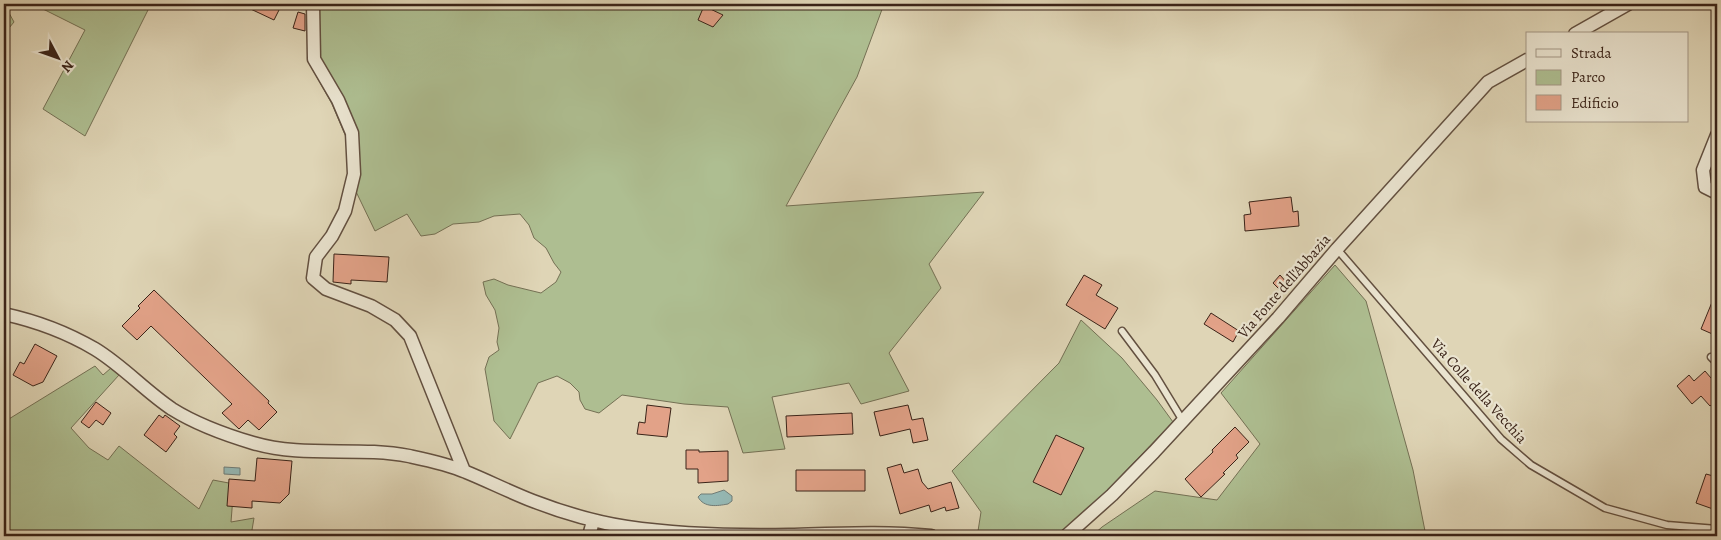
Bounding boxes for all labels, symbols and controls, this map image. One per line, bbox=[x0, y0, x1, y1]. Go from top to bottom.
north arrow bbox=[32, 32, 82, 82]
legend bbox=[1526, 32, 1688, 122]
text: Strada bbox=[1571, 43, 1612, 63]
text: N bbox=[57, 56, 78, 76]
text: Parco bbox=[1571, 67, 1605, 87]
text: Edificio bbox=[1571, 93, 1619, 113]
street label: Via Fonte dell'Abbazia bbox=[1232, 230, 1335, 343]
street label: Via Colle della Vecchia bbox=[1426, 333, 1532, 448]

